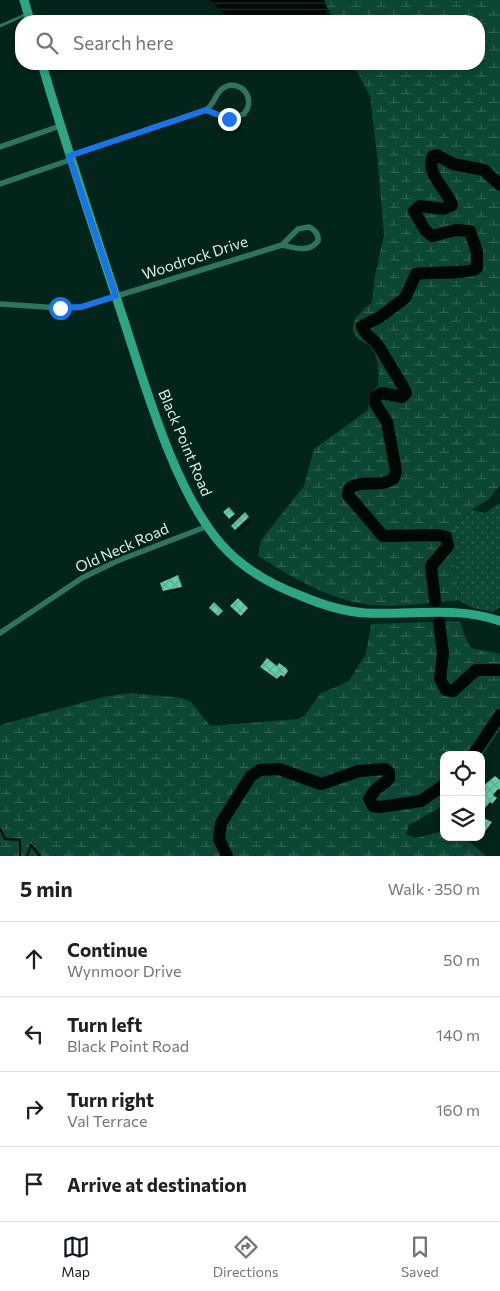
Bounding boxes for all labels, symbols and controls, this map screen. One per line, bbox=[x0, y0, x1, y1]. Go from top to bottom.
search box bbox=[15, 15, 485, 70]
icon: search bbox=[33, 29, 61, 57]
text: Search here bbox=[73, 31, 173, 54]
route end bbox=[218, 108, 241, 131]
street label: Woodrock Drive bbox=[140, 231, 250, 283]
route start bbox=[49, 297, 72, 320]
street label: Black Point Road bbox=[155, 386, 217, 499]
street label: Old Neck Road bbox=[72, 518, 171, 576]
map controls bbox=[440, 751, 485, 841]
button: locate bbox=[440, 751, 485, 796]
button: layers bbox=[440, 796, 485, 841]
text: 5 min bbox=[20, 876, 73, 901]
text: Walk · 350 m bbox=[388, 879, 480, 898]
text: Continue bbox=[67, 938, 147, 961]
icon: ahead bbox=[20, 945, 48, 973]
text: 50 m bbox=[443, 950, 480, 969]
text: Wynmoor Drive bbox=[67, 961, 181, 980]
text: Turn left bbox=[67, 1013, 142, 1036]
icon: left bbox=[20, 1020, 48, 1048]
text: 140 m bbox=[436, 1025, 480, 1044]
text: Black Point Road bbox=[67, 1036, 189, 1055]
text: Turn right bbox=[67, 1088, 154, 1111]
icon: right bbox=[20, 1095, 48, 1123]
text: 160 m bbox=[436, 1100, 480, 1119]
text: Val Terrace bbox=[67, 1111, 147, 1130]
icon: arrive bbox=[20, 1170, 48, 1198]
text: Arrive at destination bbox=[67, 1173, 247, 1196]
tab: Map bbox=[61, 1233, 90, 1280]
tab: Directions bbox=[213, 1233, 278, 1280]
tab: Saved bbox=[401, 1233, 439, 1280]

